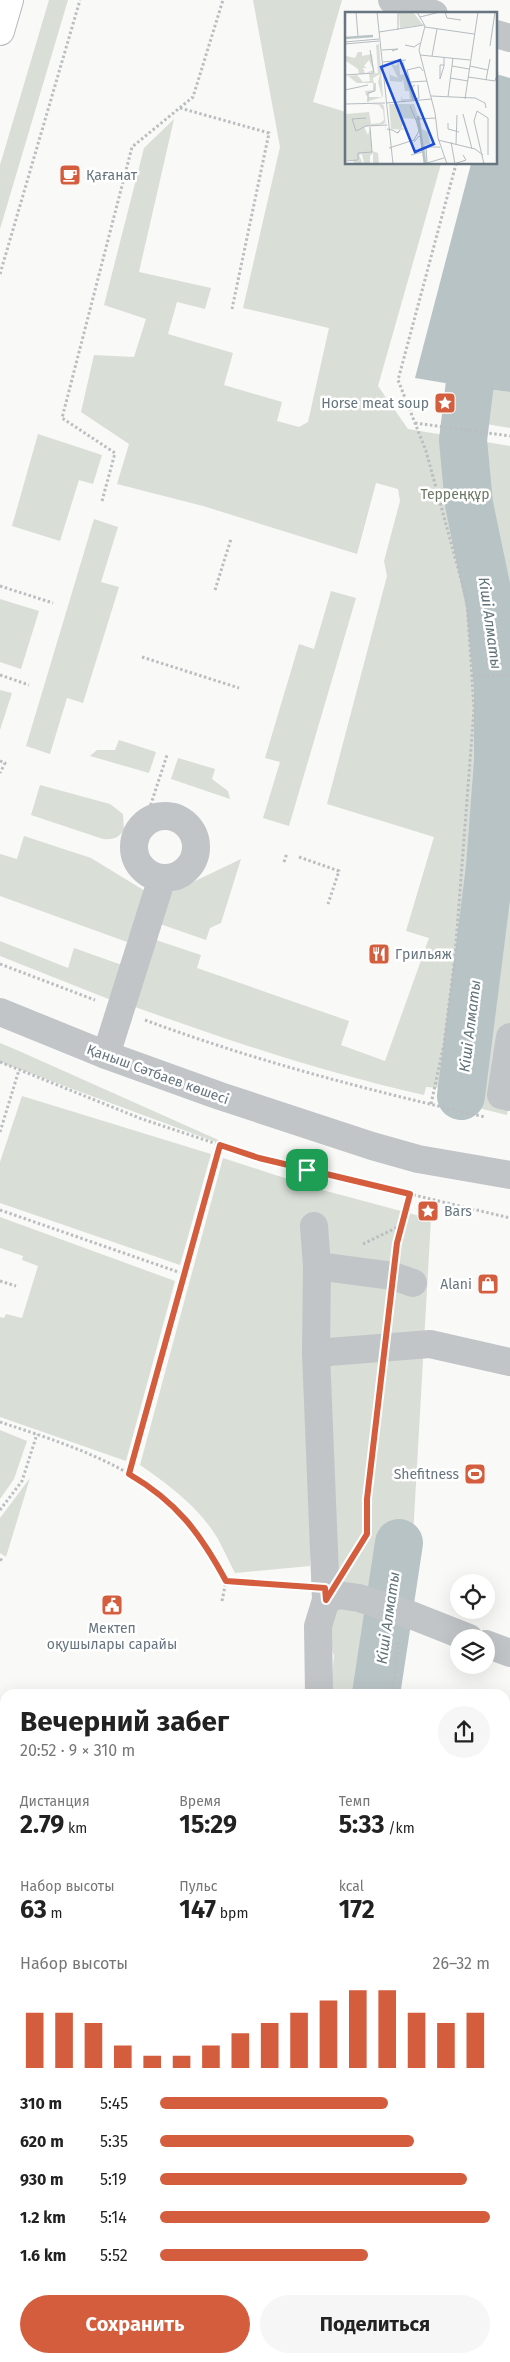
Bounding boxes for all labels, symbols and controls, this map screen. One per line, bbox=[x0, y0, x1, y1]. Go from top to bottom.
inset map bbox=[345, 12, 498, 165]
cafe icon: Қағанат bbox=[58, 163, 82, 187]
place label: Қағанат bbox=[86, 167, 138, 184]
place icon: Horse meat soup bbox=[433, 391, 457, 415]
place label: Horse meat soup bbox=[321, 395, 429, 412]
park label: Терреңқұр bbox=[420, 486, 490, 503]
water label: Кіші Алматы bbox=[475, 576, 505, 670]
restaurant icon: Грильяж bbox=[367, 942, 391, 966]
place label: Грильяж bbox=[395, 946, 452, 963]
water label: Кіші Алматы bbox=[455, 979, 485, 1073]
street label: Қаныш Сәтбаев көшесі bbox=[84, 1041, 231, 1108]
pin bbox=[286, 1149, 328, 1191]
icon: arrive bbox=[293, 1156, 321, 1184]
place icon: Bars bbox=[416, 1199, 440, 1223]
place label: Bars bbox=[444, 1203, 472, 1220]
shop icon: Alani bbox=[476, 1272, 500, 1296]
place label: Alani bbox=[440, 1276, 472, 1293]
sports icon: Shefitness bbox=[463, 1462, 487, 1486]
place label: Shefitness bbox=[394, 1466, 459, 1483]
water label: Кіші Алматы bbox=[373, 1571, 403, 1665]
map controls bbox=[450, 1574, 495, 1674]
button: locate bbox=[450, 1574, 495, 1619]
public building icon: Мектеп оқушылары сарайы bbox=[100, 1593, 124, 1617]
place label: Мектеп оқушылары сарайы bbox=[47, 1620, 177, 1653]
button: layers bbox=[450, 1629, 495, 1674]
text: Вечерний забег bbox=[20, 1705, 229, 1738]
button: share bbox=[438, 1706, 490, 1758]
text: 20:52 · 9 × 310 m bbox=[20, 1741, 135, 1760]
text: Дистанция bbox=[20, 1793, 90, 1810]
text: Время bbox=[179, 1793, 221, 1810]
text: Темп bbox=[339, 1793, 370, 1810]
text: 2.79 bbox=[20, 1810, 64, 1840]
text: 15:29 bbox=[179, 1810, 237, 1840]
text: 5:33 bbox=[339, 1810, 384, 1840]
text: km bbox=[64, 1820, 87, 1837]
text: /km bbox=[384, 1820, 415, 1837]
text: Набор высоты bbox=[20, 1878, 114, 1895]
text: Пульс bbox=[179, 1878, 218, 1895]
text: kcal bbox=[339, 1878, 364, 1895]
text: 63 bbox=[20, 1895, 47, 1925]
text: 147 bbox=[179, 1895, 216, 1925]
text: 172 bbox=[339, 1895, 375, 1925]
text: m bbox=[47, 1905, 63, 1922]
text: bpm bbox=[216, 1905, 248, 1922]
text: Набор высоты bbox=[20, 1954, 128, 1973]
text: 26–32 m bbox=[432, 1954, 490, 1973]
text: 310 m bbox=[20, 2094, 62, 2113]
text: 5:45 bbox=[100, 2094, 128, 2113]
text: 620 m bbox=[20, 2132, 64, 2151]
text: 5:35 bbox=[100, 2132, 128, 2151]
text: 930 m bbox=[20, 2170, 64, 2189]
text: 5:19 bbox=[100, 2170, 127, 2189]
text: 1.2 km bbox=[20, 2208, 66, 2227]
text: 5:14 bbox=[100, 2208, 127, 2227]
text: 1.6 km bbox=[20, 2246, 66, 2265]
text: 5:52 bbox=[100, 2246, 128, 2265]
button: Сохранить bbox=[20, 2295, 250, 2353]
button: Поделиться bbox=[260, 2295, 490, 2353]

